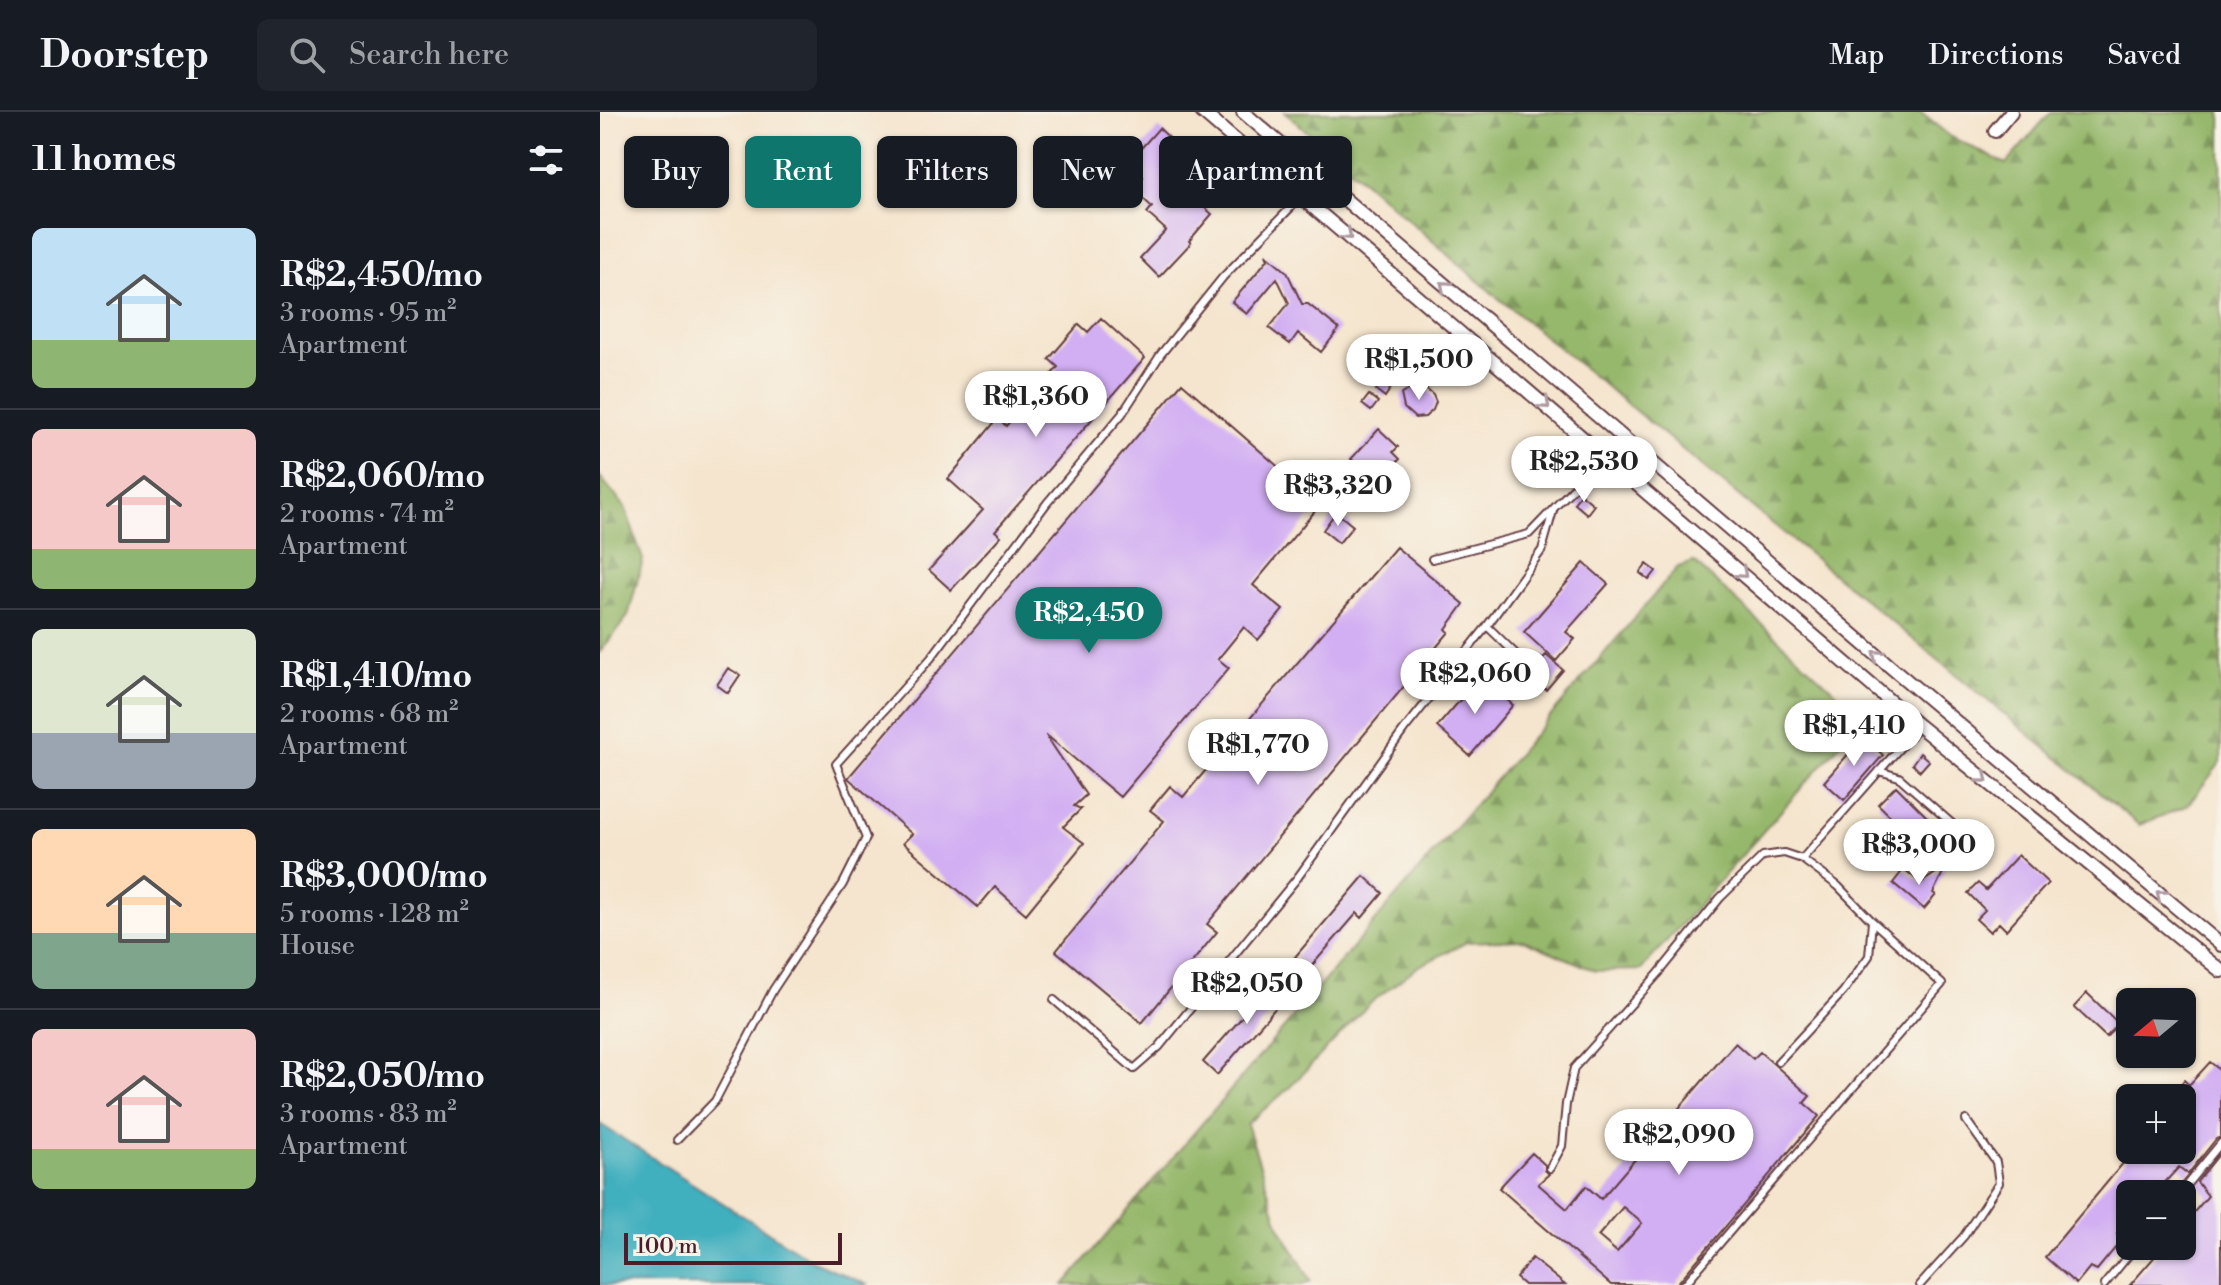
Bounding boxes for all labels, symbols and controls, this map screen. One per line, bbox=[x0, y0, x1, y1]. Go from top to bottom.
search box bbox=[257, 19, 817, 91]
text: Doorstep bbox=[40, 32, 209, 79]
icon: search bbox=[285, 33, 329, 77]
text: Search here bbox=[349, 36, 509, 74]
text: Map bbox=[1829, 38, 1884, 73]
text: Directions bbox=[1928, 38, 2063, 73]
text: Saved bbox=[2107, 38, 2181, 73]
chip: Buy bbox=[624, 136, 729, 208]
chip: Rent bbox=[745, 136, 861, 208]
chip: Filters bbox=[877, 136, 1017, 208]
chip: New bbox=[1033, 136, 1143, 208]
chip: Apartment bbox=[1159, 136, 1352, 208]
icon: filters bbox=[524, 138, 568, 182]
text: 11 homes bbox=[32, 139, 176, 181]
one-way arrow bbox=[1338, 225, 1353, 240]
text: R$2,450/mo bbox=[280, 255, 483, 297]
icon: home bbox=[96, 260, 192, 356]
one-way arrow bbox=[1440, 281, 1454, 296]
text: 3 rooms · 95 m² bbox=[280, 297, 456, 329]
text: Apartment bbox=[280, 329, 408, 361]
pin: R$1,500 bbox=[1345, 334, 1493, 402]
text: R$1,500 bbox=[1364, 344, 1474, 376]
pin: R$1,360 bbox=[962, 371, 1110, 439]
text: R$1,360 bbox=[983, 381, 1089, 413]
one-way arrow bbox=[1535, 394, 1550, 409]
pin: R$2,530 bbox=[1510, 436, 1658, 504]
text: R$2,530 bbox=[1529, 446, 1639, 478]
text: R$2,060/mo bbox=[280, 456, 485, 498]
pin: R$3,320 bbox=[1264, 460, 1412, 528]
icon: home bbox=[96, 461, 192, 557]
text: R$3,320 bbox=[1283, 470, 1393, 502]
text: 2 rooms · 74 m² bbox=[280, 498, 454, 530]
text: Apartment bbox=[280, 530, 408, 562]
one-way arrow bbox=[1733, 563, 1747, 578]
pin: R$2,450 bbox=[1015, 587, 1163, 655]
text: R$2,450 bbox=[1033, 597, 1145, 629]
pin: R$2,060 bbox=[1401, 648, 1549, 716]
one-way arrow bbox=[1872, 650, 1886, 665]
text: R$1,410/mo bbox=[280, 656, 472, 698]
text: R$2,060 bbox=[1418, 658, 1532, 690]
icon: home bbox=[96, 661, 192, 757]
text: 2 rooms · 68 m² bbox=[280, 698, 458, 730]
pin: R$1,410 bbox=[1780, 700, 1928, 768]
text: R$1,410 bbox=[1802, 710, 1906, 742]
pin: R$1,770 bbox=[1184, 719, 1332, 787]
text: R$1,770 bbox=[1206, 729, 1310, 761]
text: Apartment bbox=[280, 730, 408, 762]
one-way arrow bbox=[1974, 768, 1988, 783]
pin: R$3,000 bbox=[1845, 819, 1993, 887]
text: R$3,000 bbox=[1861, 829, 1977, 861]
text: R$3,000/mo bbox=[280, 856, 488, 898]
icon: home bbox=[96, 861, 192, 957]
one-way arrow bbox=[2156, 890, 2171, 905]
text: 5 rooms · 128 m² bbox=[280, 898, 469, 930]
text: House bbox=[280, 930, 355, 962]
pin: R$2,050 bbox=[1173, 958, 1321, 1026]
text: R$2,050 bbox=[1191, 968, 1303, 1000]
north arrow bbox=[2116, 988, 2196, 1068]
map controls bbox=[2116, 988, 2196, 1260]
text: R$2,050/mo bbox=[280, 1056, 485, 1098]
icon: home bbox=[96, 1061, 192, 1157]
button: + bbox=[2116, 1084, 2196, 1164]
text: 3 rooms · 83 m² bbox=[280, 1098, 457, 1130]
pin: R$2,090 bbox=[1605, 1109, 1753, 1177]
text: R$2,090 bbox=[1622, 1119, 1736, 1151]
text: Apartment bbox=[280, 1130, 408, 1162]
button: − bbox=[2116, 1180, 2196, 1260]
scale bar bbox=[624, 1229, 842, 1265]
text: 100 m bbox=[636, 1233, 698, 1260]

